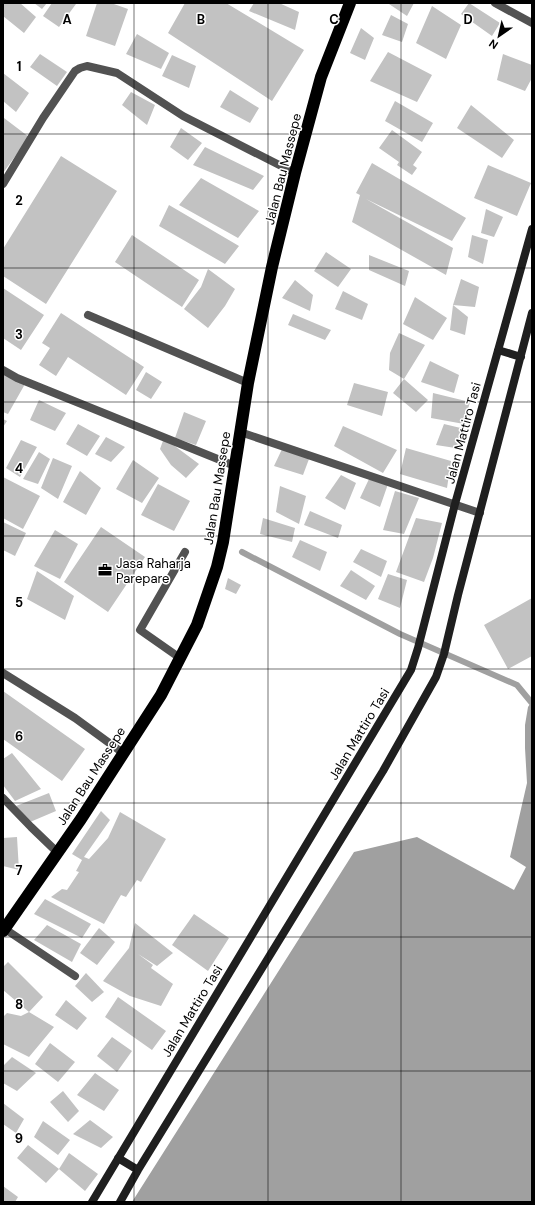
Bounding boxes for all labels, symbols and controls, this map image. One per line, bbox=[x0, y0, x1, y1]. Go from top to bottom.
text: A bbox=[62, 11, 72, 28]
text: B bbox=[197, 11, 205, 28]
text: C bbox=[329, 11, 339, 28]
text: D bbox=[463, 11, 473, 28]
north arrow bbox=[479, 16, 519, 56]
text: N bbox=[486, 36, 501, 52]
text: 1 bbox=[17, 58, 21, 75]
street label: Jalan Bau Massepe bbox=[261, 112, 305, 226]
text: 2 bbox=[15, 192, 23, 209]
text: 3 bbox=[15, 326, 23, 343]
street label: Jalan Mattiro Tasi bbox=[441, 380, 485, 486]
street label: Jalan Bau Massepe bbox=[200, 430, 234, 546]
text: 4 bbox=[15, 460, 23, 477]
place label: Jasa Raharja Parepare bbox=[116, 555, 191, 587]
office icon: Jasa Raharja Parepare bbox=[97, 562, 113, 578]
text: 5 bbox=[15, 594, 23, 611]
street label: Jalan Mattiro Tasi bbox=[325, 685, 393, 783]
street label: Jalan Bau Massepe bbox=[53, 723, 129, 829]
text: 6 bbox=[15, 728, 23, 745]
text: 7 bbox=[16, 862, 23, 879]
street label: Jalan Mattiro Tasi bbox=[158, 962, 226, 1060]
text: 8 bbox=[15, 996, 23, 1013]
text: 9 bbox=[15, 1130, 23, 1147]

